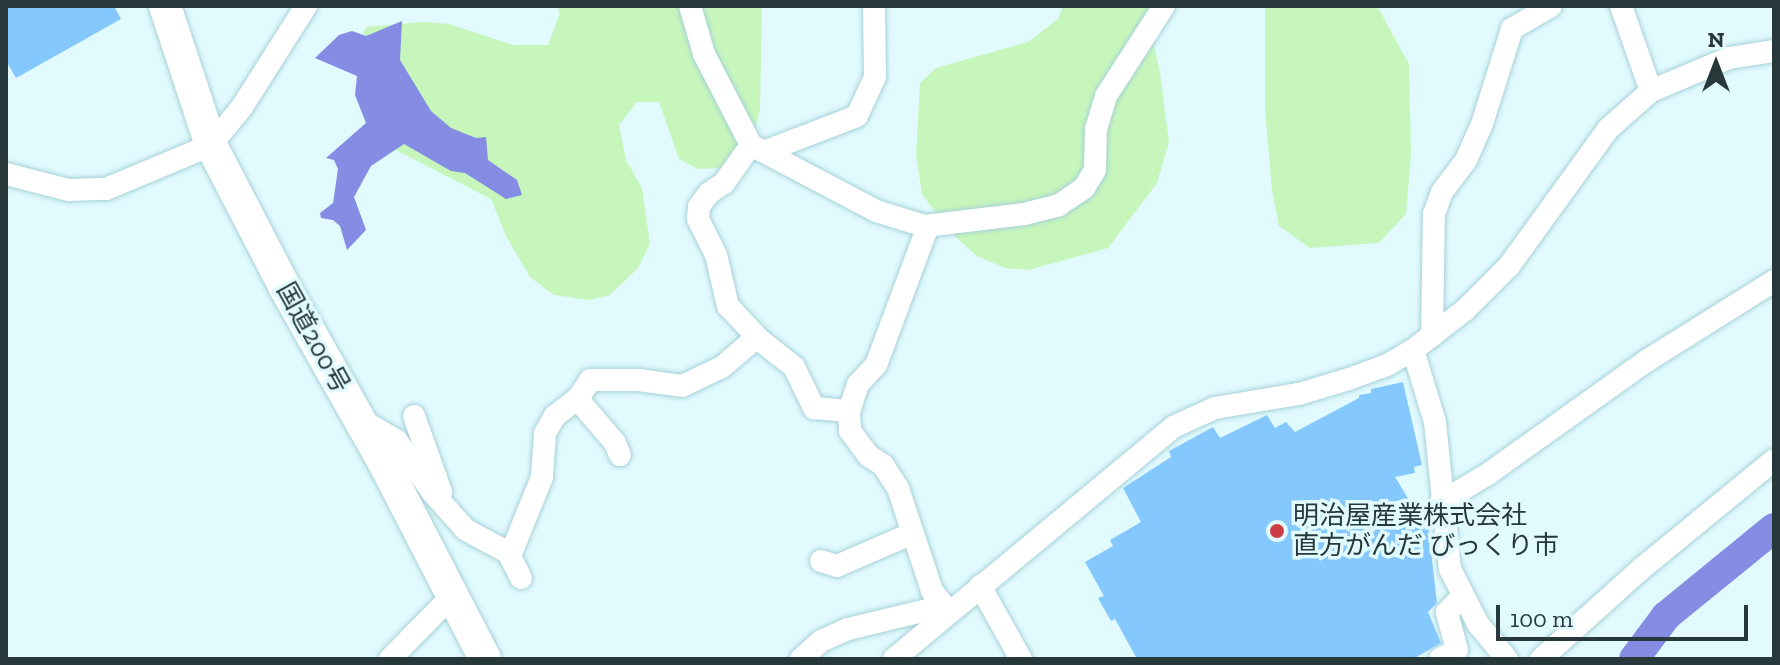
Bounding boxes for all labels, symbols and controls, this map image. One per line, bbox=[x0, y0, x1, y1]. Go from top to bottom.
north arrow bbox=[1676, 24, 1756, 104]
text: N bbox=[1708, 26, 1724, 53]
street label: 国道200号 bbox=[270, 277, 356, 399]
place label: 明治屋産業株式会社 直方がんだ びっくり市 bbox=[1293, 500, 1559, 562]
marker: 明治屋産業株式会社 直方がんだ びっくり市 bbox=[1268, 522, 1286, 540]
scale bar bbox=[1500, 589, 1752, 639]
text: 100 m bbox=[1510, 604, 1573, 633]

